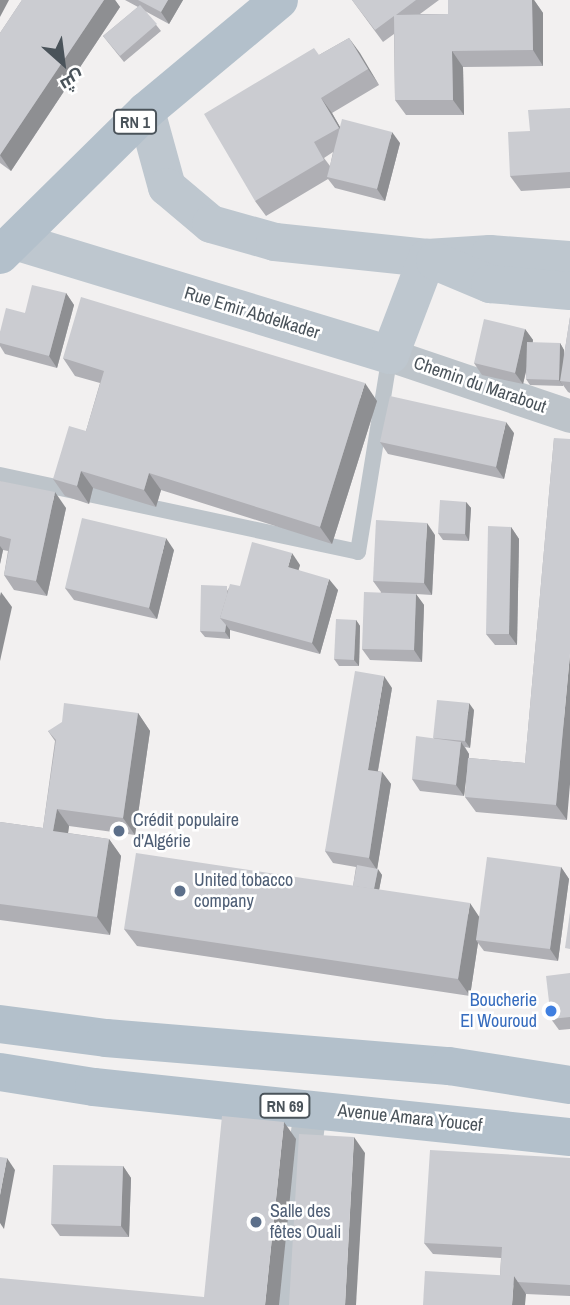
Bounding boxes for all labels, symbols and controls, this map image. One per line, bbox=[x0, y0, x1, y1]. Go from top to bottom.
north arrow bbox=[28, 28, 98, 98]
text: ش bbox=[56, 64, 90, 99]
road number: RN 1 bbox=[112, 110, 158, 134]
street label: Rue Emir Abdelkader bbox=[181, 282, 323, 344]
street label: Chemin du Marabout bbox=[411, 352, 549, 418]
place label: Crédit populaire d'Algérie bbox=[133, 810, 239, 852]
marker: Crédit populaire d'Algérie bbox=[111, 823, 127, 839]
place label: United tobacco company bbox=[194, 870, 293, 912]
marker: United tobacco company bbox=[172, 883, 188, 899]
place label: Boucherie El Wouroud bbox=[460, 990, 537, 1032]
marker: Boucherie El Wouroud bbox=[543, 1003, 559, 1019]
road number: RN 69 bbox=[259, 1094, 311, 1118]
street label: Avenue Amara Youcef bbox=[336, 1100, 484, 1136]
place label: Salle des fêtes Ouali bbox=[270, 1201, 341, 1244]
marker: Salle des fêtes Ouali bbox=[248, 1214, 264, 1230]

